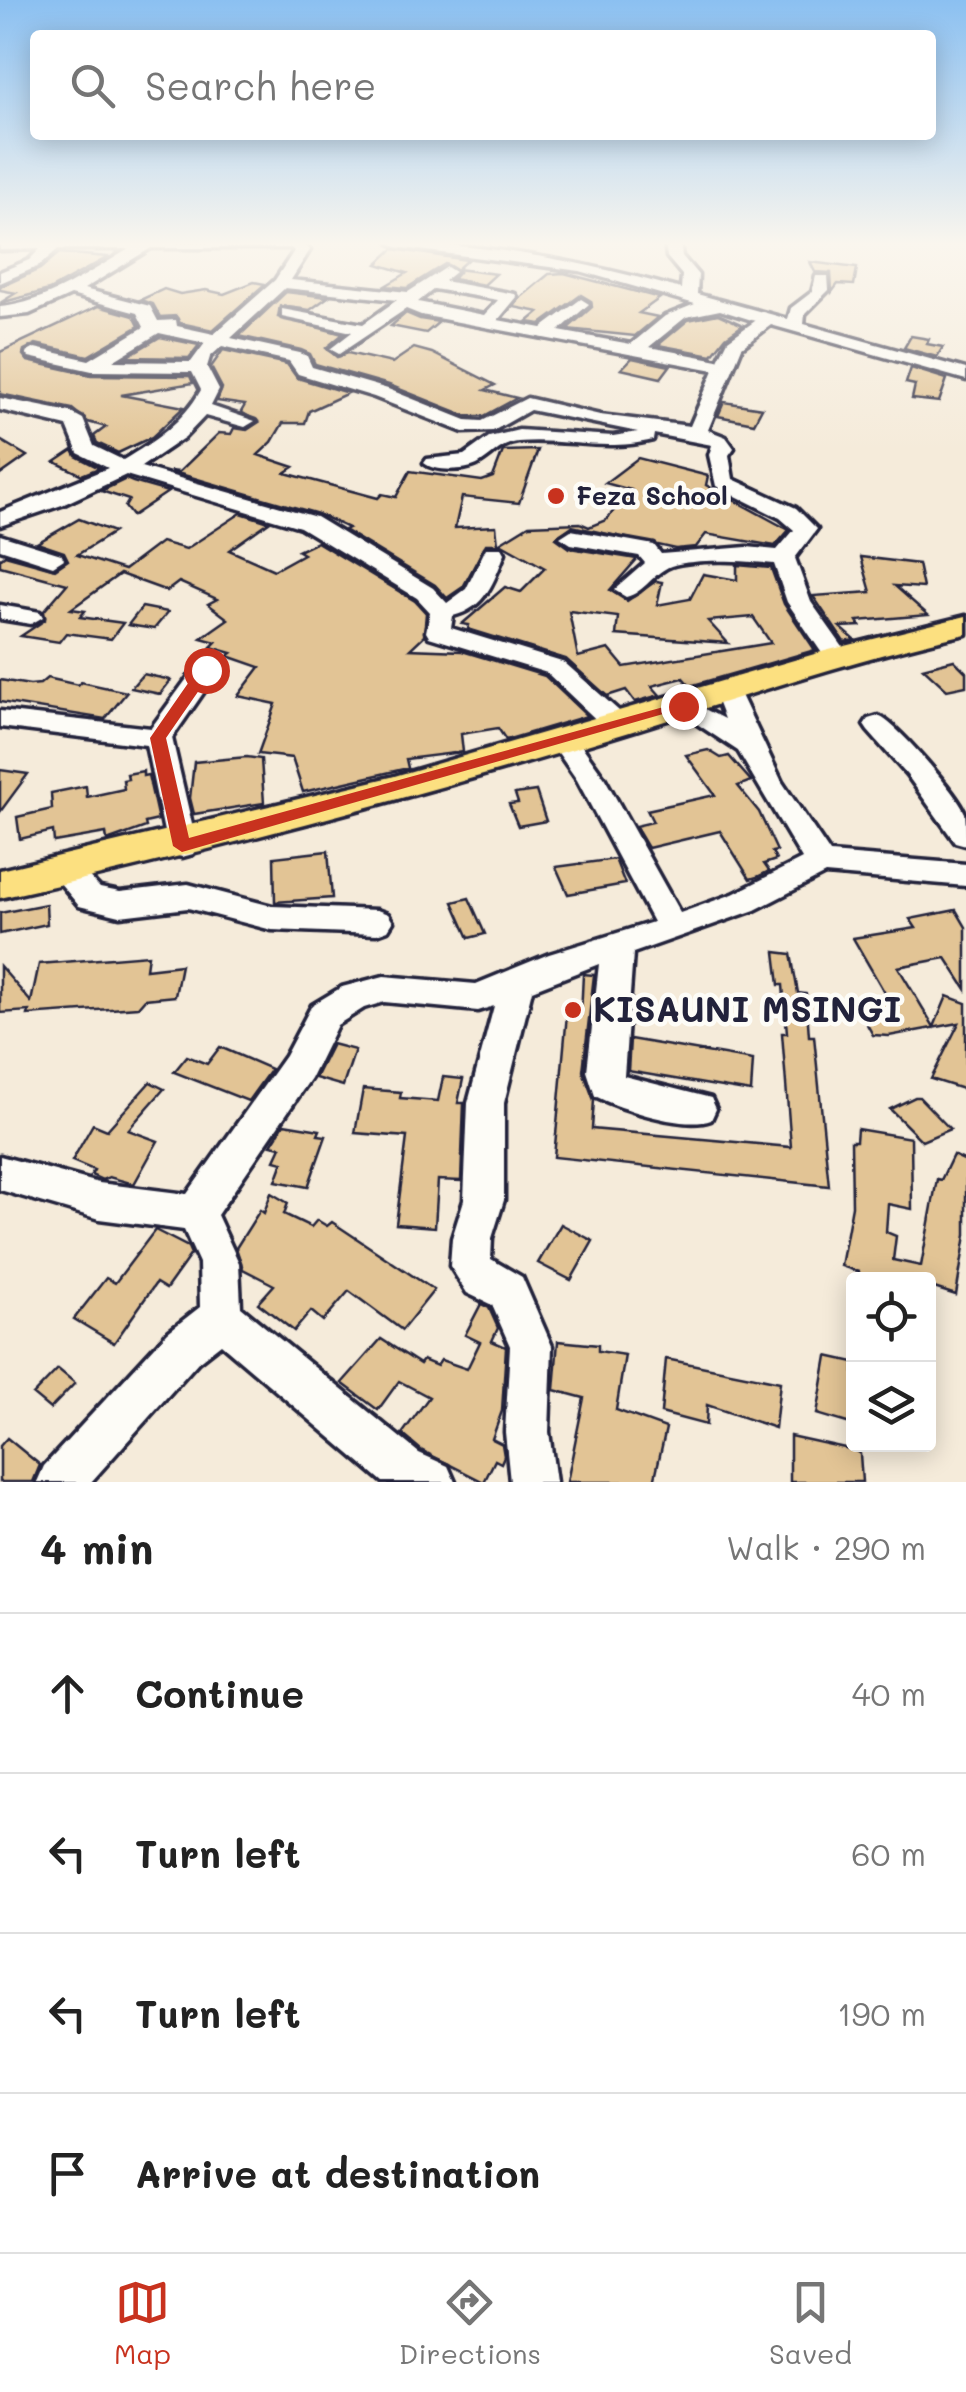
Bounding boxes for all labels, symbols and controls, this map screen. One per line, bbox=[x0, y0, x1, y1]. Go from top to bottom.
search box bbox=[30, 30, 936, 140]
icon: search bbox=[65, 58, 120, 113]
text: Search here bbox=[145, 60, 376, 110]
place label: Feza School bbox=[576, 479, 728, 511]
marker: Feza School bbox=[545, 485, 567, 507]
route start bbox=[184, 648, 230, 694]
route end bbox=[661, 684, 707, 730]
place label: KISAUNI MSINGI bbox=[593, 985, 901, 1031]
marker: KISAUNI MSINGI bbox=[562, 999, 584, 1021]
map controls bbox=[846, 1272, 936, 1452]
button: locate bbox=[846, 1272, 936, 1362]
button: layers bbox=[846, 1362, 936, 1452]
text: 4 min bbox=[40, 1520, 153, 1575]
text: Walk · 290 m bbox=[726, 1526, 926, 1568]
icon: ahead bbox=[40, 1666, 95, 1721]
text: Continue bbox=[135, 1668, 304, 1718]
text: 40 m bbox=[852, 1672, 926, 1714]
icon: left bbox=[40, 1826, 95, 1881]
text: Turn left bbox=[135, 1828, 301, 1878]
text: 60 m bbox=[851, 1832, 926, 1874]
icon: left bbox=[40, 1986, 95, 2041]
text: Turn left bbox=[135, 1988, 301, 2038]
text: 190 m bbox=[837, 1992, 926, 2034]
icon: arrive bbox=[40, 2146, 95, 2201]
text: Arrive at destination bbox=[135, 2148, 540, 2198]
tab: Map bbox=[114, 2275, 171, 2371]
tab: Directions bbox=[399, 2275, 541, 2371]
tab: Saved bbox=[769, 2275, 852, 2371]

